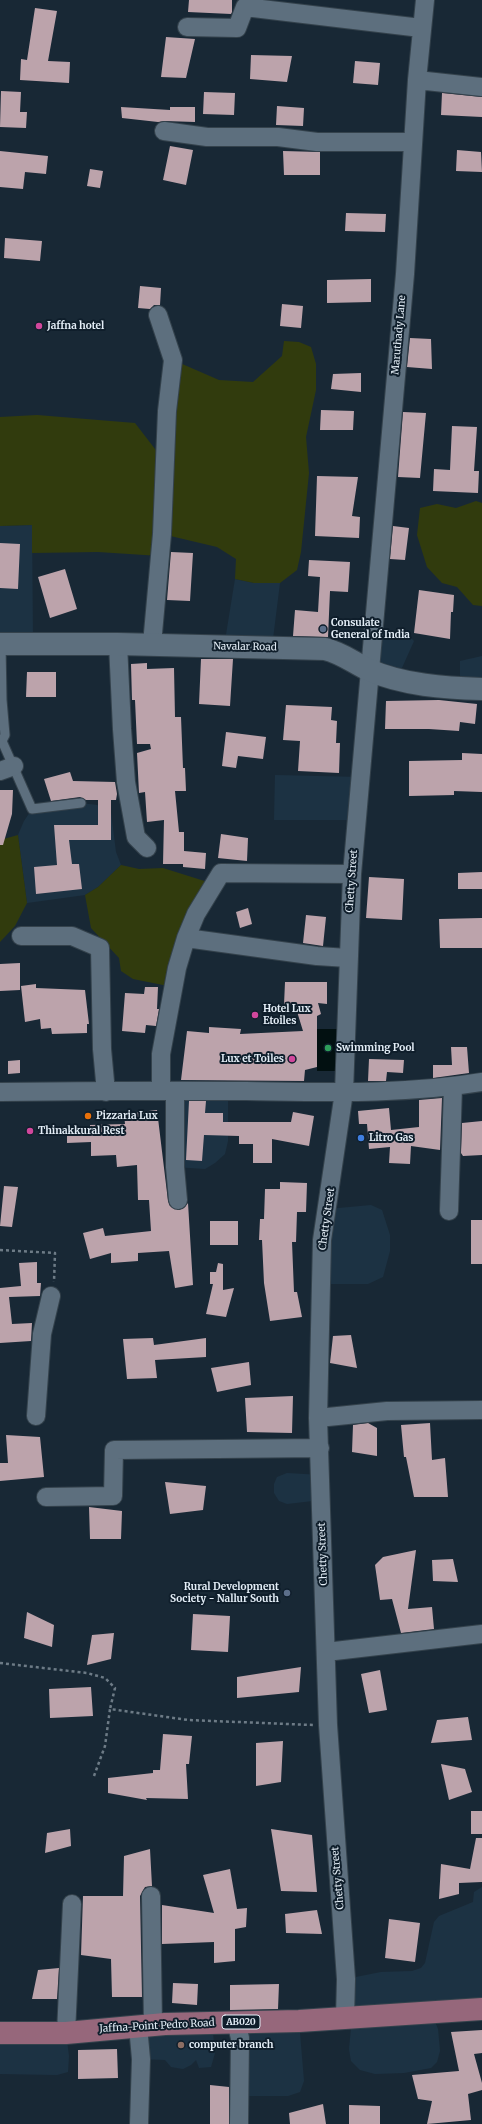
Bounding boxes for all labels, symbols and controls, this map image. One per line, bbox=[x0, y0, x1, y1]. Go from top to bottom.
street label: Maruthady Lane bbox=[390, 295, 408, 375]
place label: Jaffna hotel bbox=[47, 320, 104, 332]
marker: Jaffna hotel bbox=[34, 321, 44, 331]
place label: Consulate General of India bbox=[331, 617, 410, 640]
marker: Consulate General of India bbox=[318, 624, 328, 634]
street label: Navalar Road bbox=[213, 640, 277, 654]
street label: Chetty Street bbox=[344, 849, 360, 913]
place label: Hotel Lux Etoiles bbox=[263, 1003, 311, 1026]
marker: Hotel Lux Etoiles bbox=[250, 1010, 260, 1020]
place label: Swimming Pool bbox=[336, 1042, 415, 1054]
marker: Swimming Pool bbox=[323, 1043, 333, 1053]
place label: Lux et Toiles bbox=[221, 1053, 284, 1065]
marker: Lux et Toiles bbox=[287, 1054, 297, 1064]
place label: Pizzaria Lux bbox=[96, 1110, 158, 1122]
marker: Pizzaria Lux bbox=[83, 1111, 93, 1121]
place label: Thinakkural Rest bbox=[38, 1125, 124, 1137]
marker: Thinakkural Rest bbox=[25, 1126, 35, 1136]
place label: Litro Gas bbox=[369, 1132, 414, 1144]
marker: Litro Gas bbox=[356, 1133, 366, 1143]
street label: Chetty Street bbox=[317, 1187, 337, 1251]
street label: Chetty Street bbox=[316, 1522, 330, 1586]
place label: Rural Development Society - Nallur South bbox=[170, 1581, 279, 1604]
marker: Rural Development Society - Nallur South bbox=[282, 1588, 292, 1598]
street label: Chetty Street bbox=[329, 1846, 347, 1910]
road number: AB020 bbox=[222, 2015, 260, 2029]
street label: Jaffna-Point Pedro Road bbox=[99, 2017, 215, 2035]
place label: computer branch bbox=[189, 2039, 274, 2051]
marker: computer branch bbox=[176, 2040, 186, 2050]

